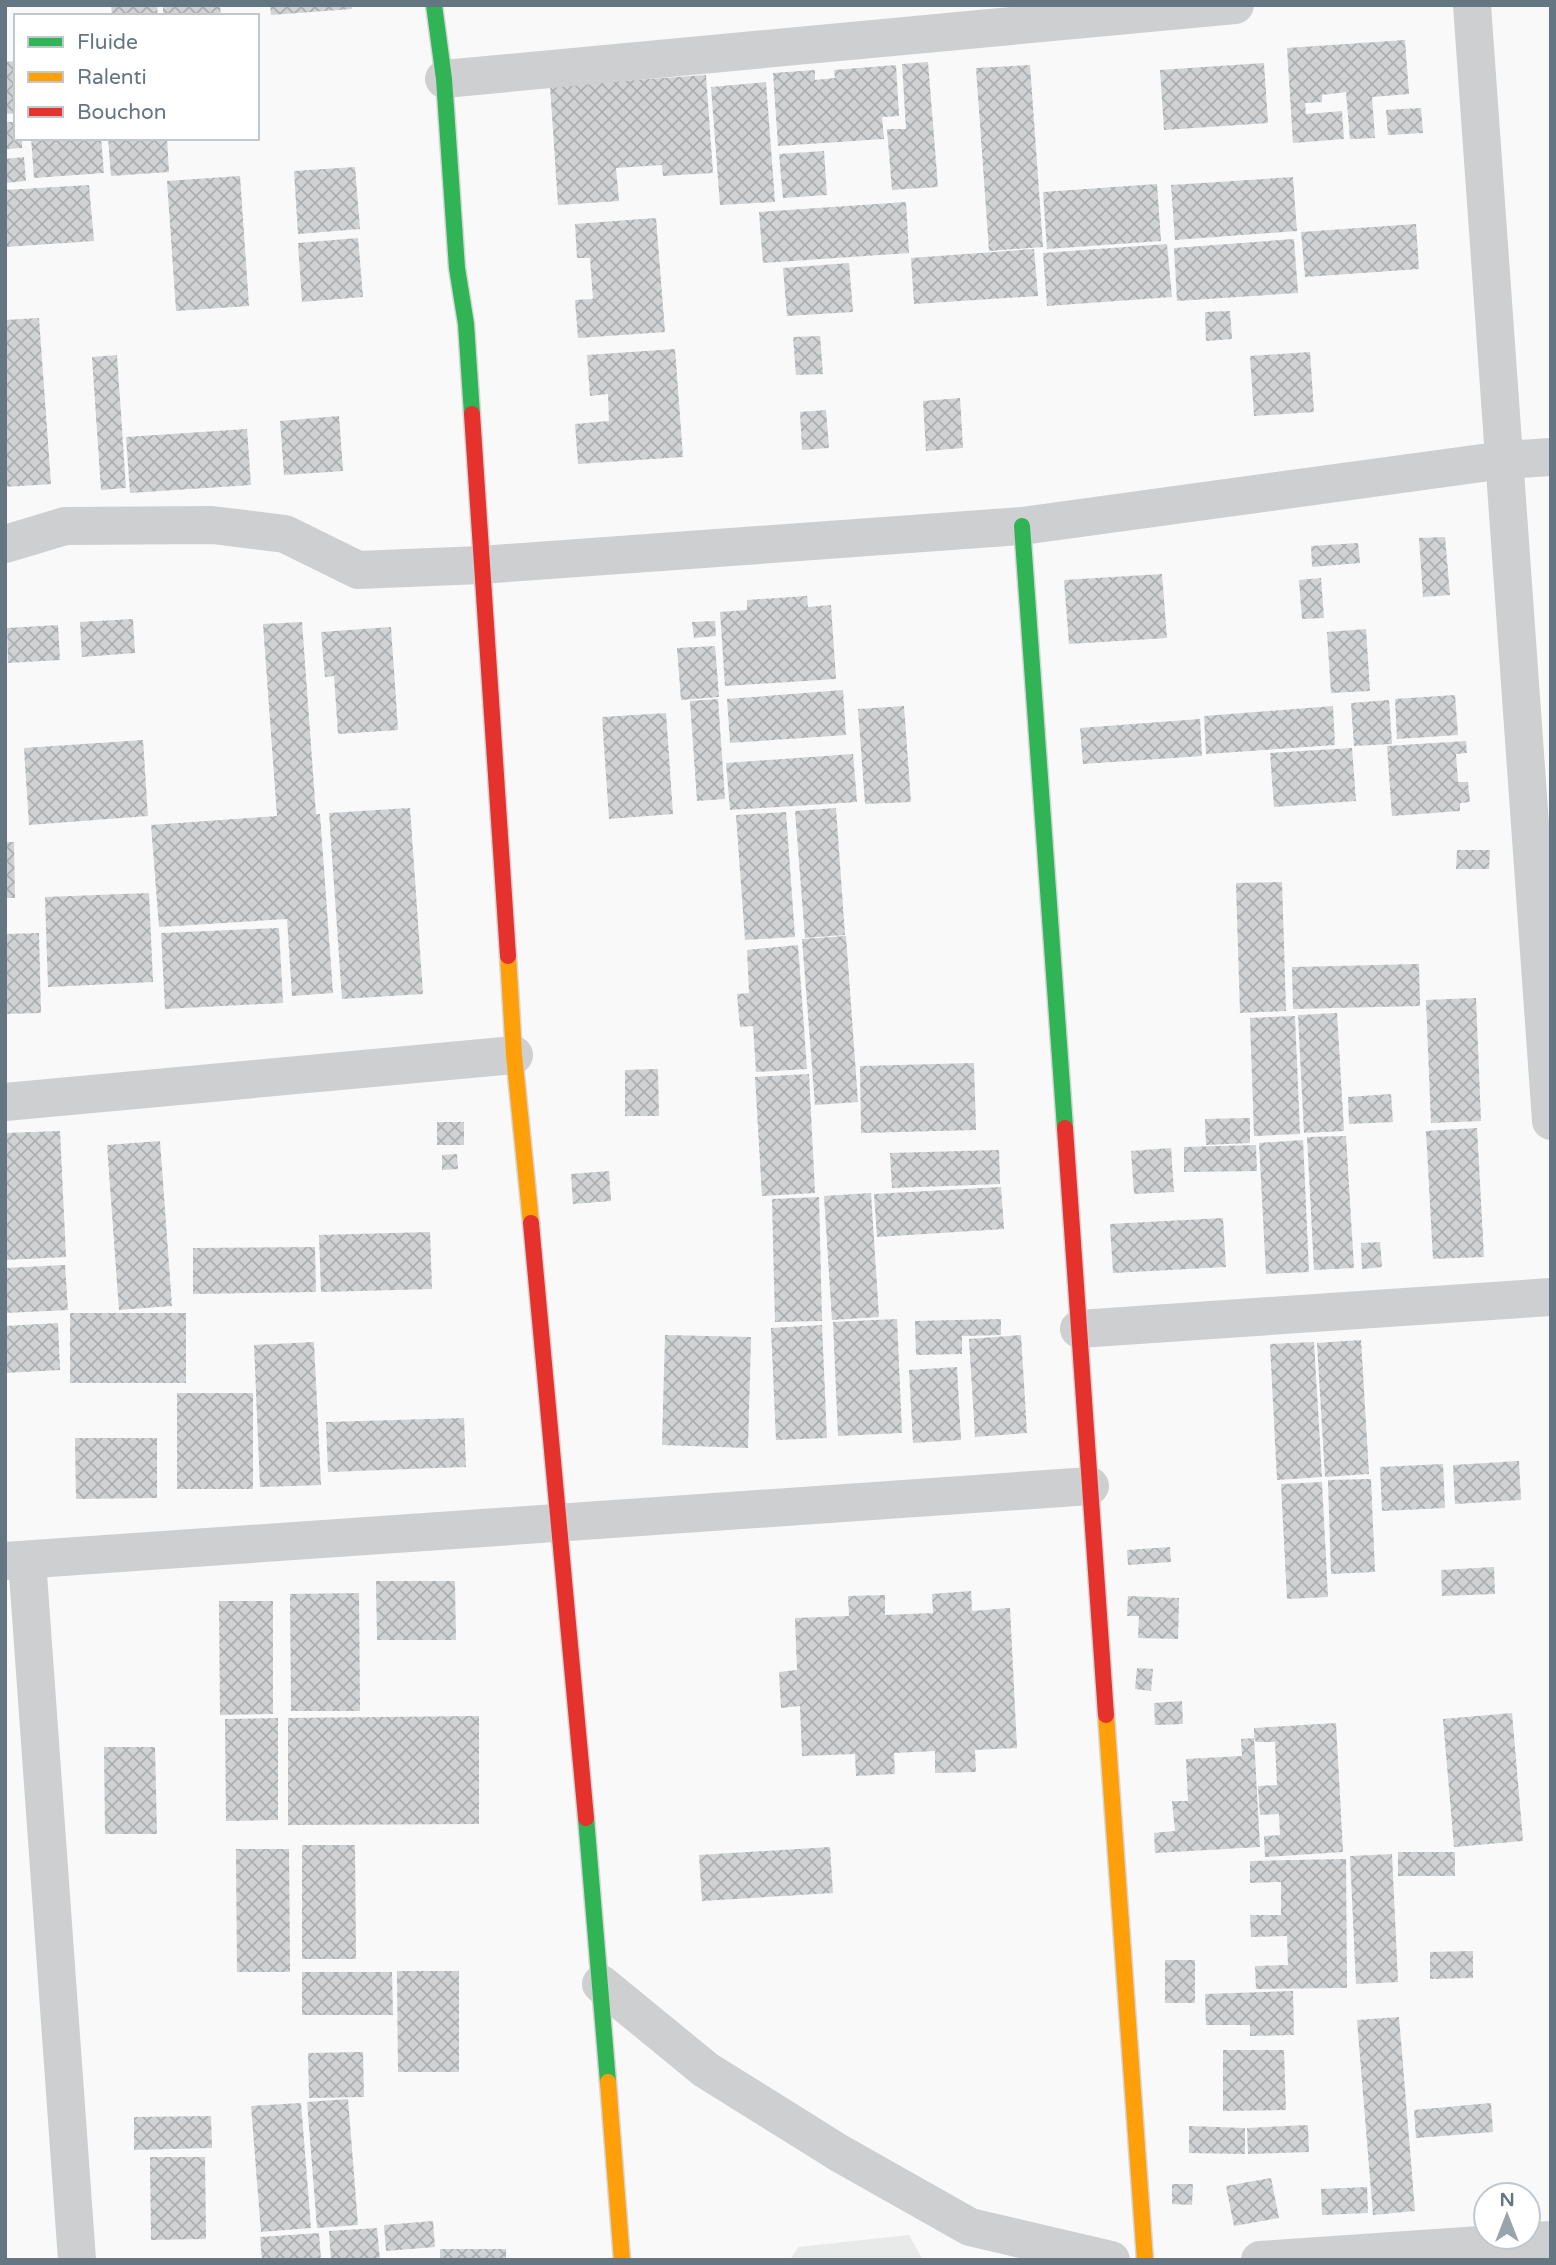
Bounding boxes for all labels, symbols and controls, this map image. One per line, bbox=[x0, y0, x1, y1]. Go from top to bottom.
legend bbox=[14, 14, 259, 140]
text: Fluide bbox=[77, 30, 138, 55]
text: Ralenti bbox=[77, 65, 147, 90]
text: Bouchon bbox=[77, 100, 167, 125]
north arrow bbox=[1472, 2181, 1542, 2251]
text: N bbox=[1499, 2189, 1515, 2211]

